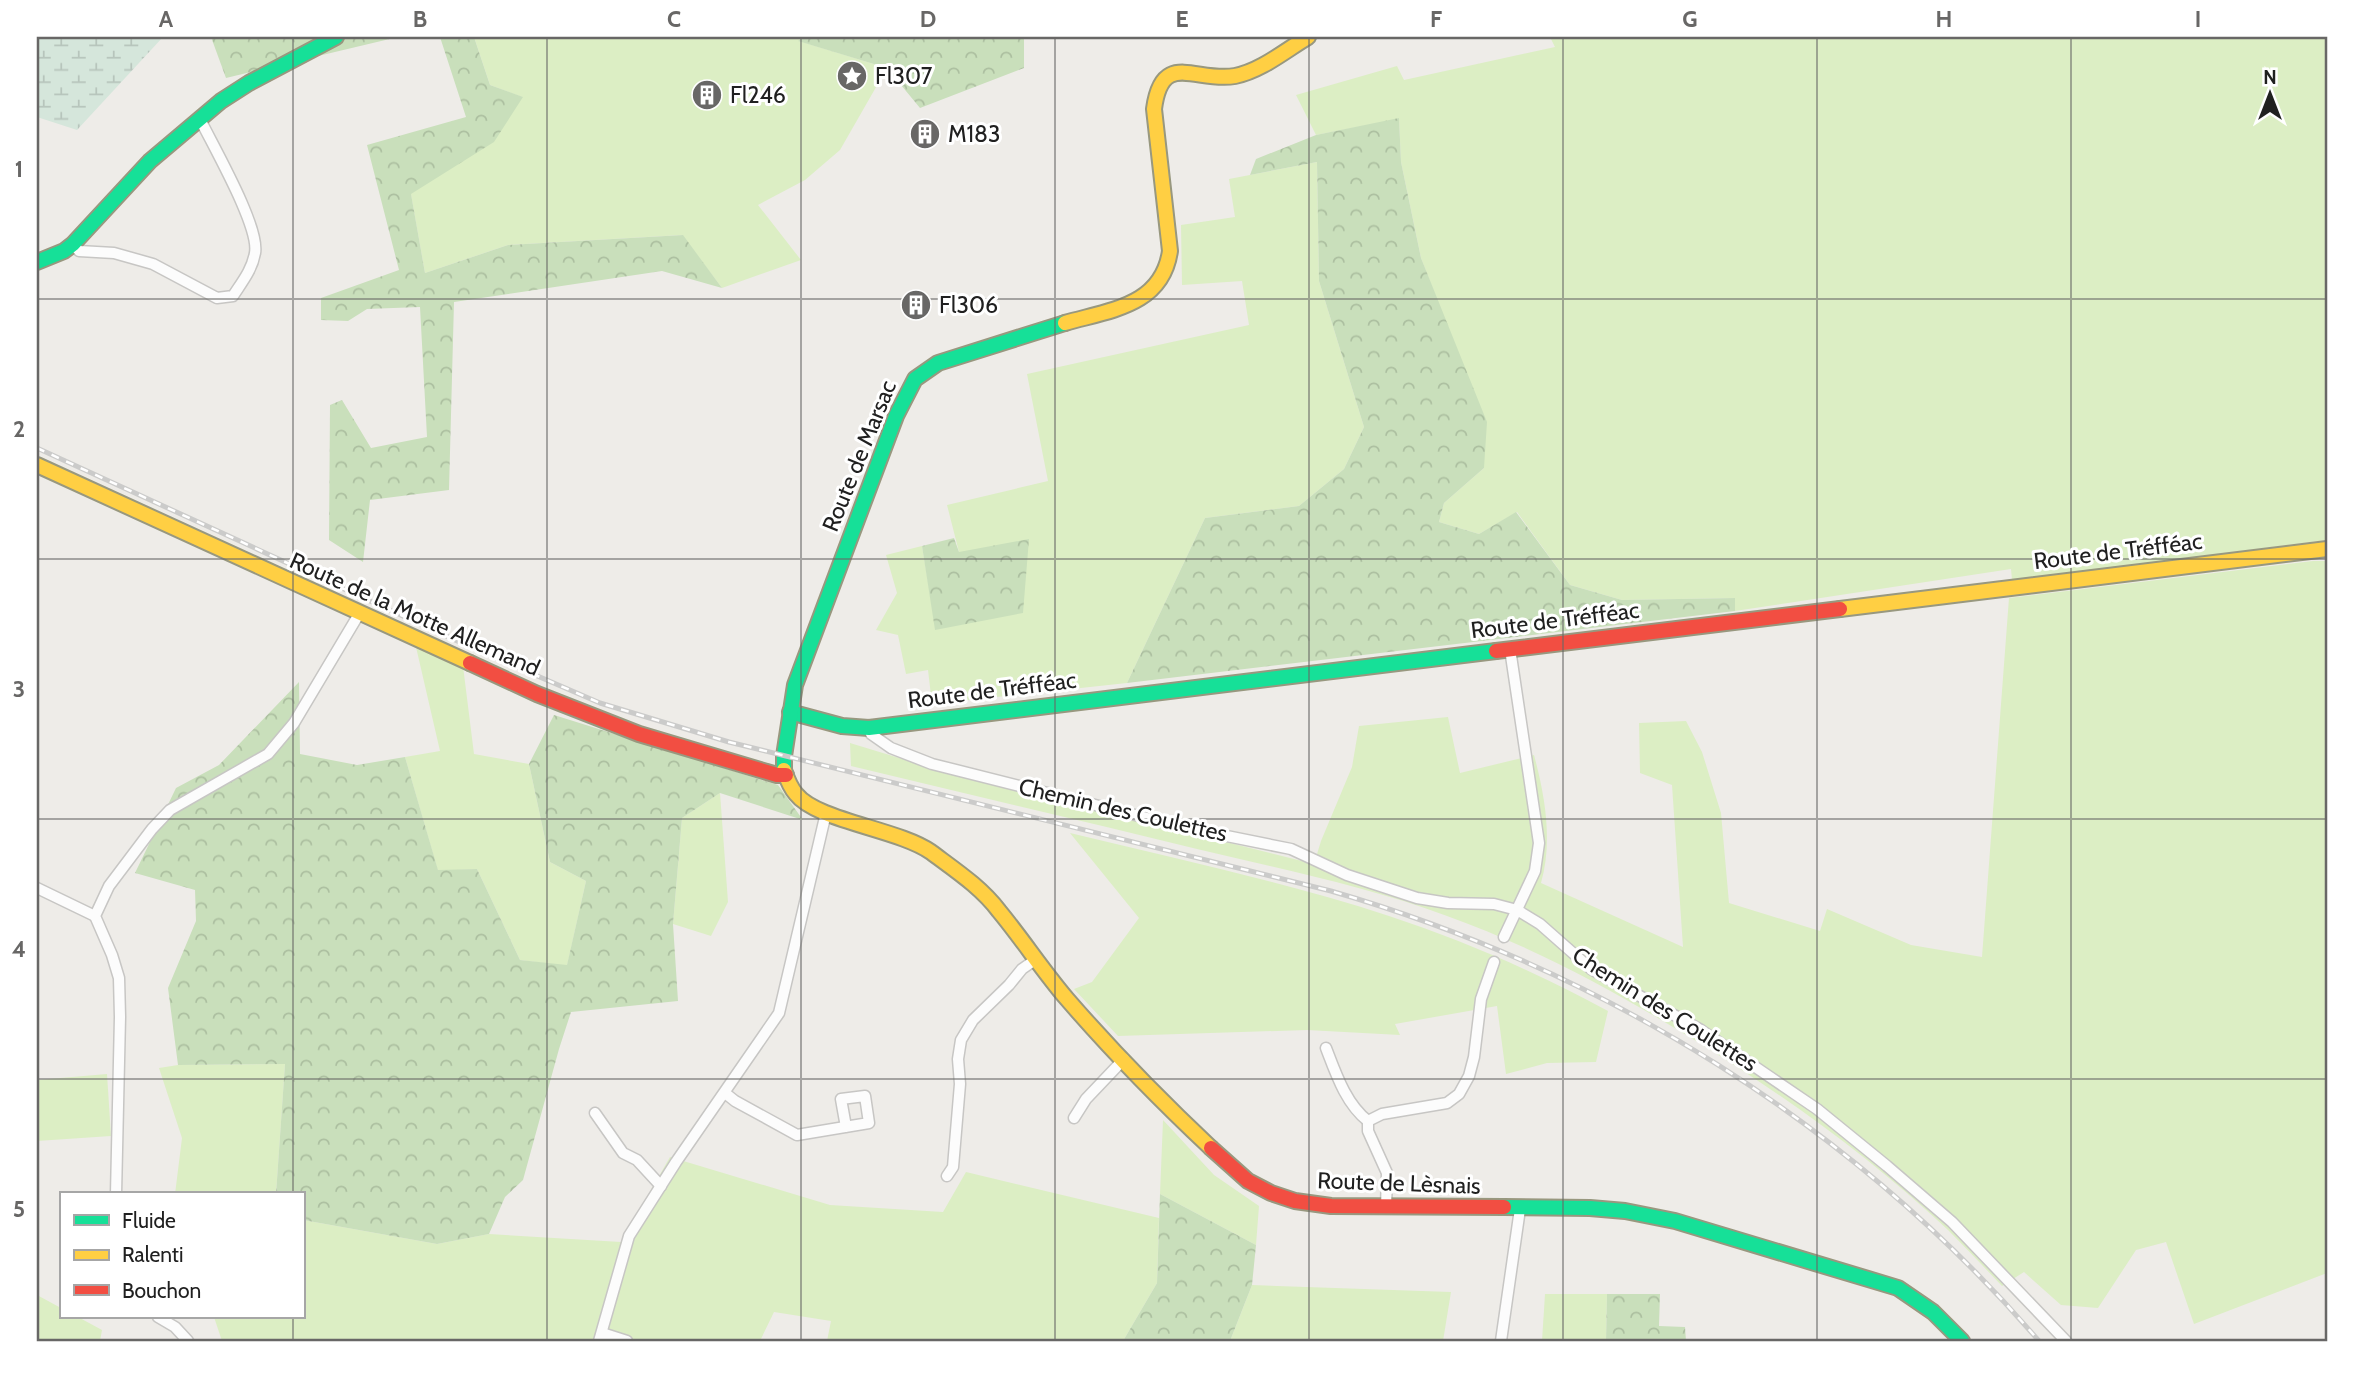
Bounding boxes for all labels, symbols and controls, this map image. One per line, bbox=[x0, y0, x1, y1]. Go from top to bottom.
text: A bbox=[159, 5, 174, 33]
text: B bbox=[413, 5, 427, 33]
text: C bbox=[667, 5, 681, 33]
text: D bbox=[920, 5, 936, 33]
text: E bbox=[1175, 5, 1189, 33]
text: F bbox=[1430, 5, 1442, 33]
text: G bbox=[1682, 5, 1698, 33]
text: H bbox=[1936, 5, 1952, 33]
text: I bbox=[2195, 5, 2201, 33]
place icon: Fl307 bbox=[835, 59, 869, 93]
north arrow bbox=[2234, 60, 2304, 130]
place label: Fl307 bbox=[875, 62, 933, 90]
text: N bbox=[2263, 66, 2277, 89]
building icon: Fl246 bbox=[690, 78, 724, 112]
place label: Fl246 bbox=[730, 81, 786, 109]
building icon: M183 bbox=[908, 117, 942, 151]
place label: M183 bbox=[948, 120, 1000, 148]
text: 1 bbox=[15, 155, 23, 183]
building icon: Fl306 bbox=[899, 288, 933, 322]
place label: Fl306 bbox=[939, 291, 998, 319]
street label: Route de Marsac bbox=[816, 376, 902, 536]
text: 2 bbox=[13, 415, 25, 443]
street label: Route de Tréfféac bbox=[2032, 527, 2204, 575]
street label: Route de la Motte Allemand bbox=[286, 546, 544, 682]
street label: Route de Tréfféac bbox=[1469, 596, 1641, 644]
street label: Route de Tréfféac bbox=[906, 666, 1078, 714]
text: 3 bbox=[13, 675, 25, 703]
street label: Chemin des Coulettes bbox=[1016, 772, 1230, 848]
text: 4 bbox=[12, 935, 26, 963]
street label: Chemin des Coulettes bbox=[1567, 941, 1763, 1077]
street label: Route de Lèsnais bbox=[1317, 1166, 1481, 1200]
legend bbox=[60, 1192, 304, 1318]
text: 5 bbox=[13, 1195, 25, 1223]
text: Fluide bbox=[122, 1208, 176, 1233]
text: Ralenti bbox=[122, 1242, 183, 1267]
text: Bouchon bbox=[122, 1278, 201, 1303]

